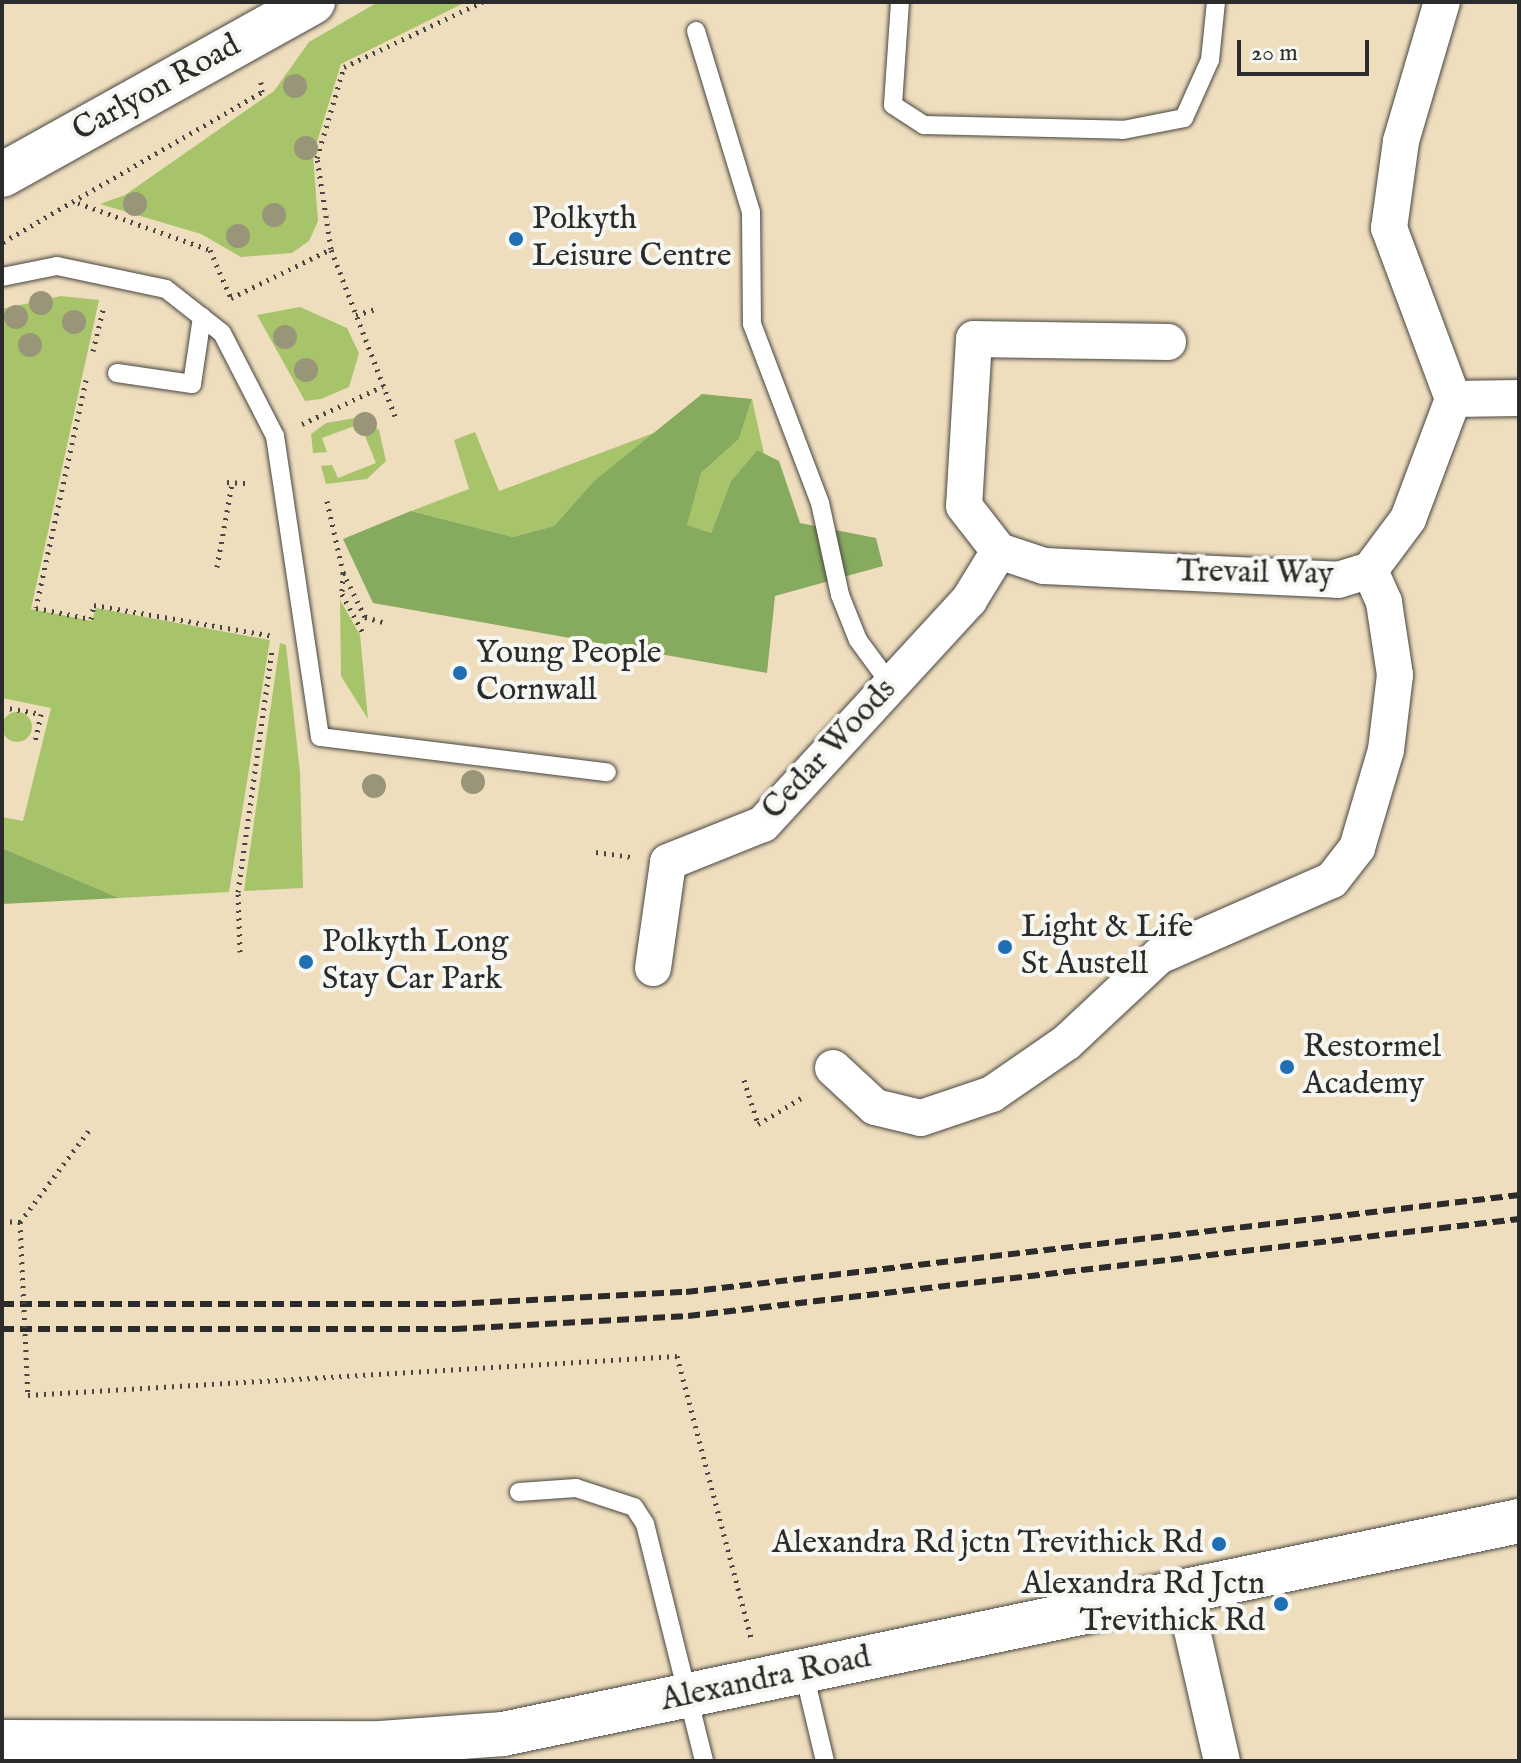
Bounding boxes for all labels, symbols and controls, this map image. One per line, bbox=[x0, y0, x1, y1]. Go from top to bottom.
scale bar bbox=[1241, 24, 1373, 74]
street label: Carlyon Road bbox=[67, 27, 247, 151]
text: 20 m bbox=[1251, 38, 1298, 69]
place label: Polkyth Leisure Centre bbox=[532, 202, 731, 277]
marker: Polkyth Leisure Centre bbox=[507, 230, 525, 248]
street label: Trevail Way bbox=[1176, 553, 1334, 595]
place label: Young People Cornwall bbox=[476, 636, 661, 711]
marker: Young People Cornwall bbox=[451, 664, 469, 682]
street label: Cedar Woods bbox=[755, 672, 905, 828]
place label: Light & Life St Austell bbox=[1021, 910, 1193, 985]
place label: Polkyth Long Stay Car Park bbox=[322, 925, 508, 1000]
marker: Light & Life St Austell bbox=[996, 938, 1014, 956]
marker: Polkyth Long Stay Car Park bbox=[297, 953, 315, 971]
place label: Restormel Academy bbox=[1303, 1030, 1441, 1105]
marker: Restormel Academy bbox=[1278, 1058, 1296, 1076]
place label: Alexandra Rd jctn Trevithick Rd bbox=[772, 1525, 1203, 1563]
marker: Alexandra Rd jctn Trevithick Rd bbox=[1210, 1535, 1228, 1553]
place label: Alexandra Rd Jctn Trevithick Rd bbox=[1022, 1567, 1265, 1642]
marker: Alexandra Rd Jctn Trevithick Rd bbox=[1272, 1595, 1290, 1613]
street label: Alexandra Road bbox=[658, 1639, 874, 1721]

